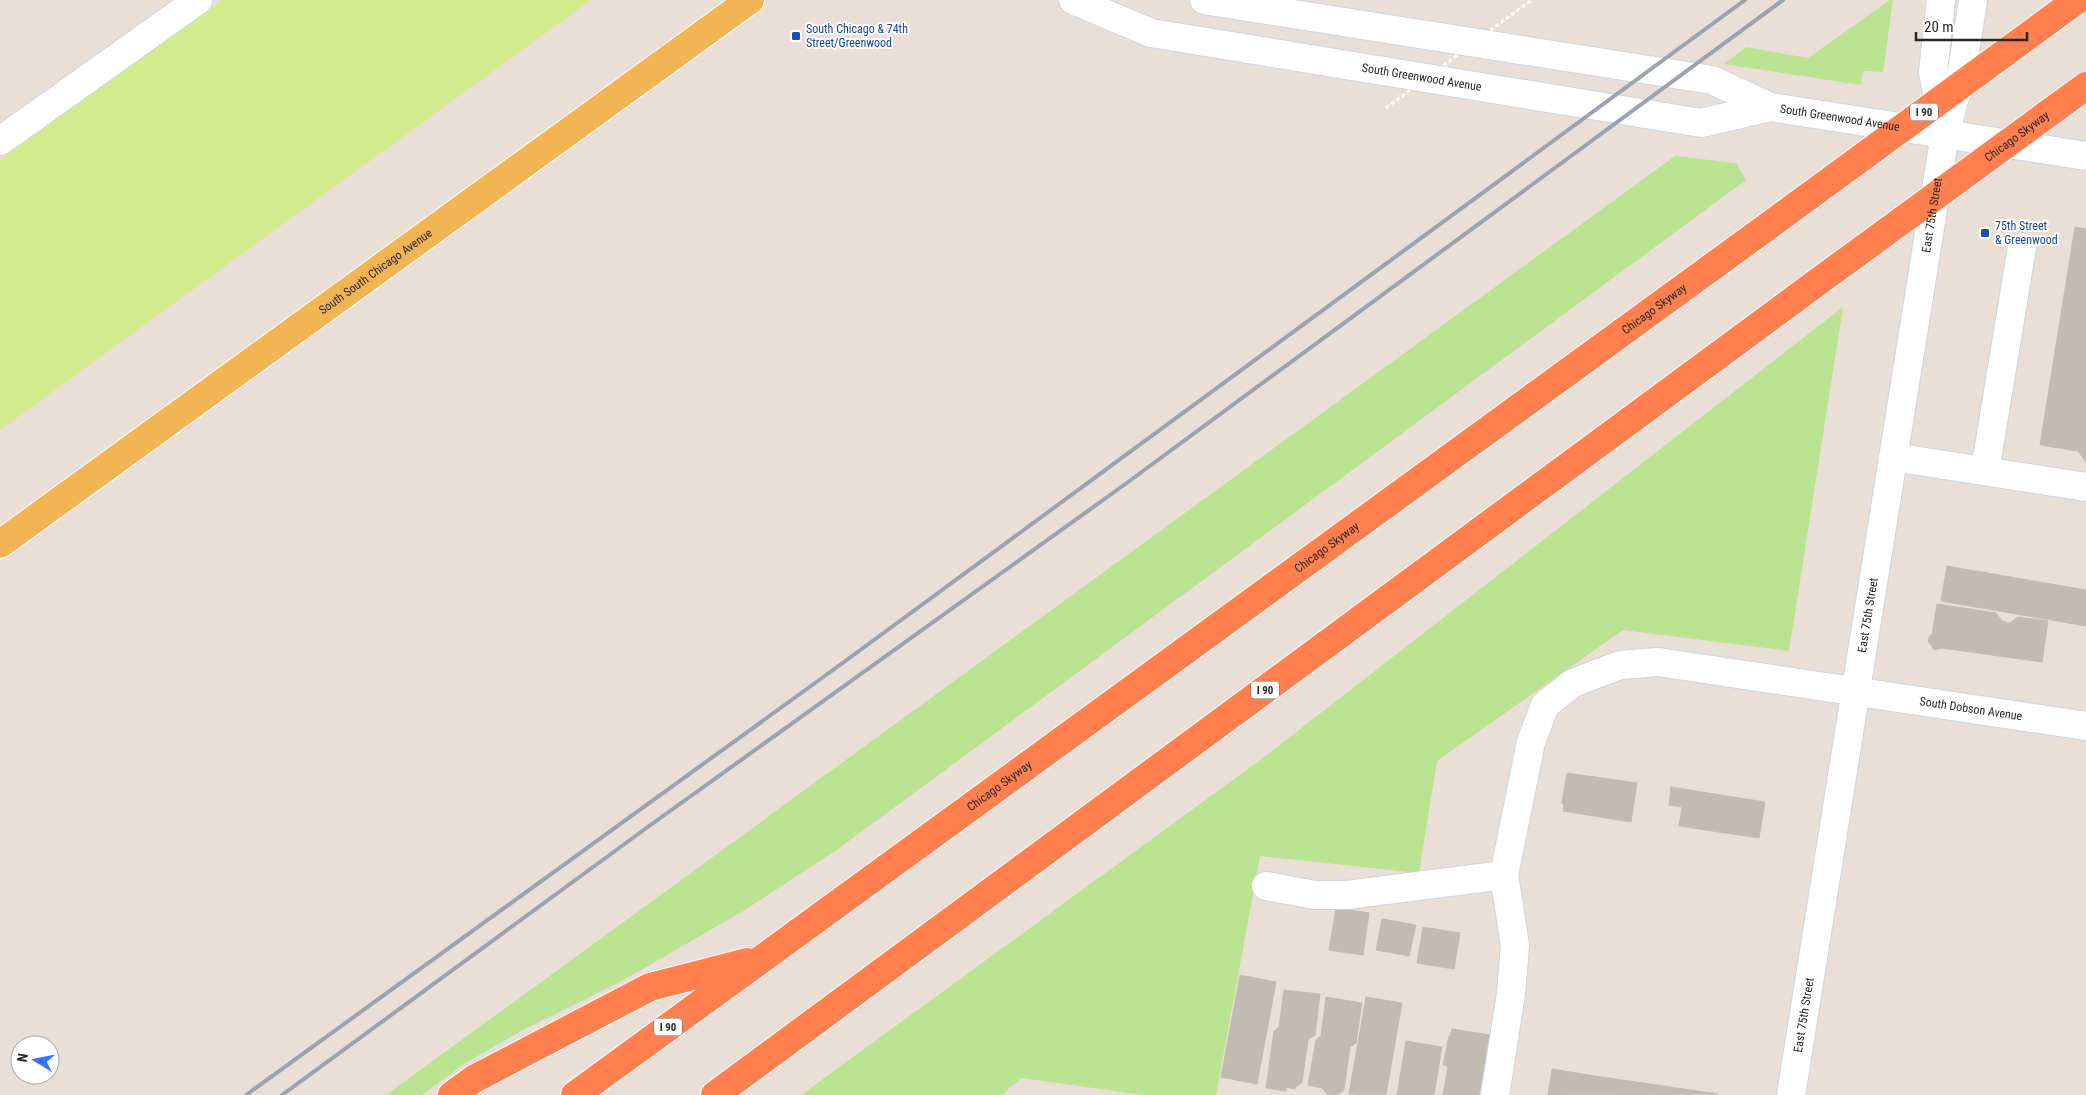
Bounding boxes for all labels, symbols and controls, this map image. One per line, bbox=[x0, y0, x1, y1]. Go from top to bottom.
scale bar bbox=[1916, 10, 2027, 42]
text: 20 m bbox=[1924, 18, 1954, 36]
place label: South Chicago & 74th Street/Greenwood bbox=[806, 22, 908, 50]
marker: South Chicago & 74th Street/Greenwood bbox=[790, 30, 802, 42]
street label: South Greenwood Avenue bbox=[1361, 61, 1483, 94]
street label: South Greenwood Avenue bbox=[1779, 102, 1901, 134]
road number: I 90 bbox=[1910, 104, 1938, 120]
street label: Chicago Skyway bbox=[1982, 108, 2052, 165]
street label: East 75th Street bbox=[1919, 176, 1945, 254]
place label: 75th Street & Greenwood bbox=[1995, 219, 2058, 247]
street label: South South Chicago Avenue bbox=[316, 226, 435, 317]
marker: 75th Street & Greenwood bbox=[1979, 227, 1991, 239]
street label: Chicago Skyway bbox=[1619, 281, 1689, 337]
street label: Chicago Skyway bbox=[1292, 519, 1362, 576]
street label: East 75th Street bbox=[1855, 576, 1881, 654]
road number: I 90 bbox=[1251, 682, 1279, 698]
street label: South Dobson Avenue bbox=[1919, 694, 2024, 723]
street label: Chicago Skyway bbox=[964, 758, 1034, 814]
street label: East 75th Street bbox=[1791, 976, 1817, 1053]
road number: I 90 bbox=[654, 1019, 682, 1036]
north arrow bbox=[10, 1035, 60, 1085]
text: N bbox=[14, 1052, 31, 1063]

